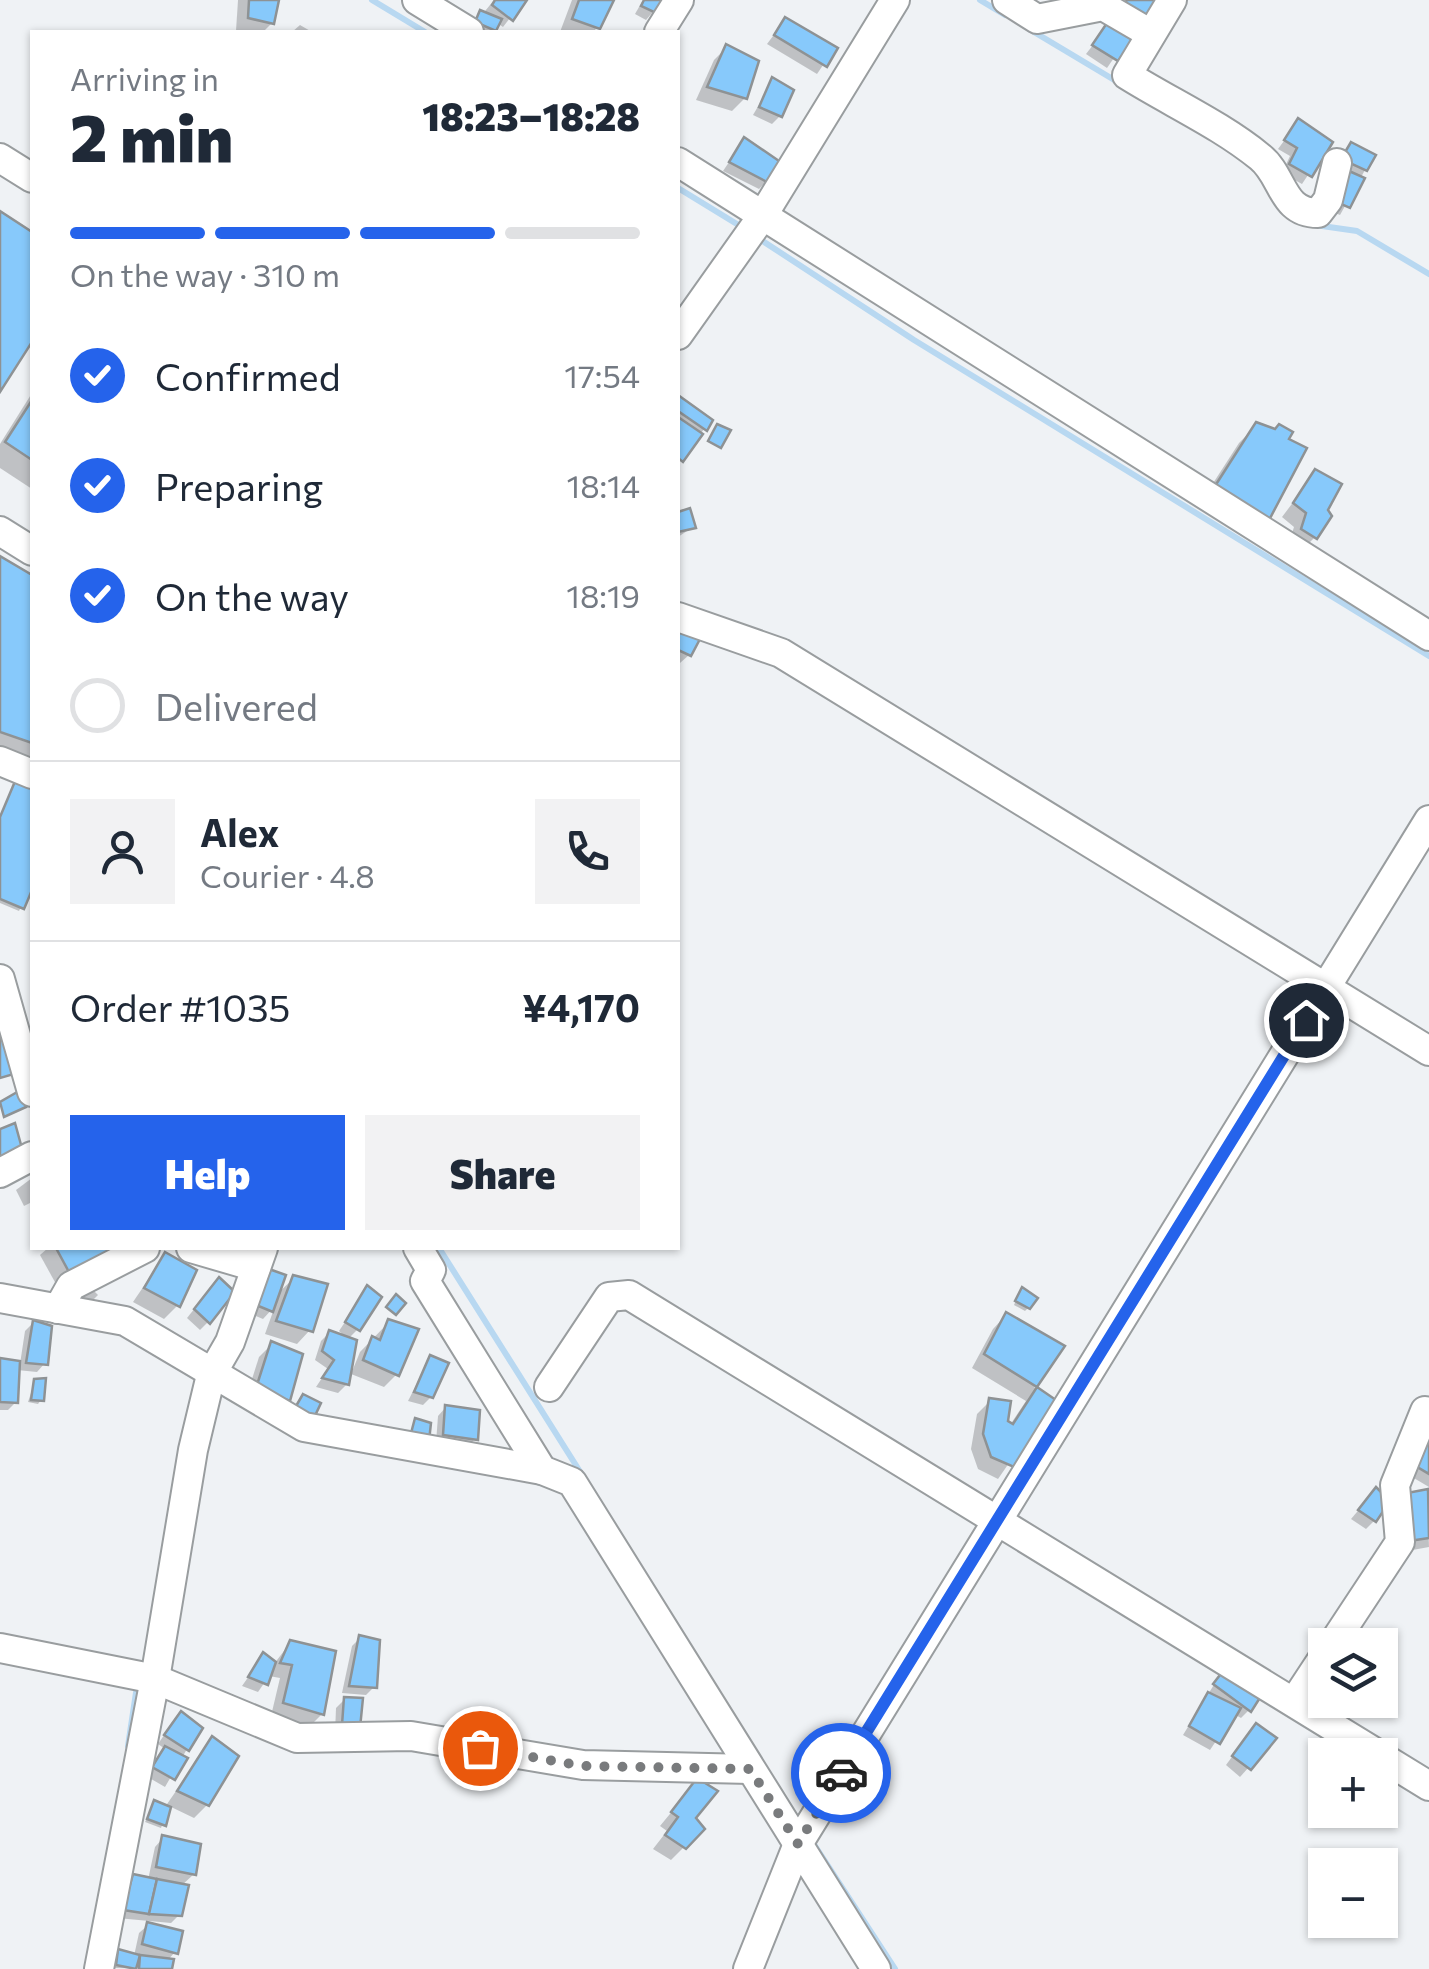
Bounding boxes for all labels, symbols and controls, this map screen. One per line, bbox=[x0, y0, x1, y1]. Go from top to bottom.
text: Arriving in bbox=[70, 58, 219, 98]
text: 18:23–18:28 bbox=[422, 92, 640, 139]
text: 2 min bbox=[70, 96, 233, 175]
text: On the way · 310 m bbox=[70, 254, 340, 294]
icon: check bbox=[70, 348, 125, 403]
text: Confirmed bbox=[155, 352, 341, 399]
text: 17:54 bbox=[564, 355, 640, 395]
icon: check bbox=[70, 458, 125, 513]
text: Preparing bbox=[155, 462, 323, 509]
text: 18:14 bbox=[566, 465, 640, 505]
icon: check bbox=[70, 568, 125, 623]
text: On the way bbox=[155, 572, 349, 619]
text: 18:19 bbox=[566, 575, 640, 615]
text: Delivered bbox=[155, 682, 318, 729]
button: person bbox=[70, 799, 175, 904]
button: phone bbox=[535, 799, 640, 904]
text: Alex bbox=[200, 808, 279, 855]
text: Courier · 4.8 bbox=[200, 855, 375, 895]
pin bbox=[1264, 978, 1349, 1063]
text: Order #1035 bbox=[70, 983, 290, 1030]
text: ¥4,170 bbox=[522, 983, 640, 1030]
icon: home bbox=[1279, 993, 1334, 1048]
button: Help bbox=[70, 1115, 345, 1230]
button: Share bbox=[365, 1115, 640, 1230]
map controls bbox=[1308, 1628, 1398, 1938]
button: layers bbox=[1308, 1628, 1398, 1718]
pin bbox=[438, 1706, 523, 1791]
icon: bag bbox=[453, 1721, 508, 1776]
courier bbox=[791, 1723, 891, 1823]
button: + bbox=[1308, 1738, 1398, 1828]
icon: car bbox=[814, 1746, 869, 1801]
button: − bbox=[1308, 1848, 1398, 1938]

